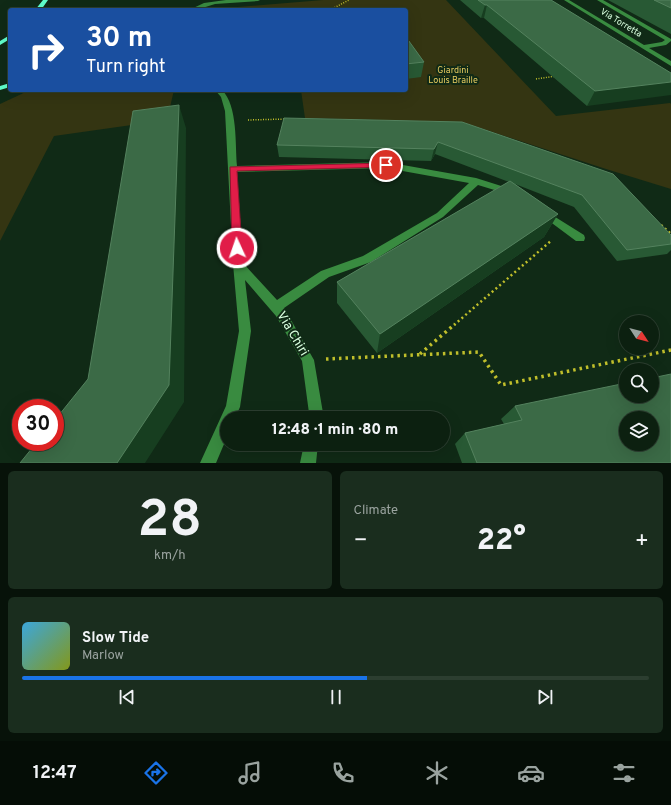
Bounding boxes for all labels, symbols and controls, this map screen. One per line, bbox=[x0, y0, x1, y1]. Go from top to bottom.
street label: Via Torretta bbox=[598, 6, 644, 40]
text: 30 m bbox=[86, 21, 152, 57]
icon: right bbox=[20, 24, 72, 76]
text: Turn right bbox=[86, 56, 166, 79]
park label: Giardini Louis Braille bbox=[428, 65, 478, 86]
pin bbox=[369, 148, 403, 182]
icon: arrive bbox=[375, 154, 397, 176]
position arrow bbox=[216, 227, 258, 269]
street label: Via Chiri bbox=[273, 309, 311, 359]
north arrow bbox=[619, 315, 659, 355]
map controls bbox=[619, 315, 659, 451]
button: search bbox=[619, 363, 659, 403]
speed limit sign: 30 bbox=[12, 399, 64, 451]
button: layers bbox=[619, 411, 659, 451]
text: 12:48 · 1 min · 80 m bbox=[272, 421, 398, 440]
text: 28 bbox=[137, 489, 202, 555]
text: Climate bbox=[354, 503, 398, 519]
text: 22° bbox=[477, 523, 526, 560]
text: − bbox=[354, 528, 368, 555]
text: + bbox=[635, 528, 649, 555]
text: km/h bbox=[154, 548, 186, 564]
text: Slow Tide bbox=[82, 629, 149, 648]
text: Marlow bbox=[82, 648, 124, 664]
icon: previous bbox=[116, 686, 138, 708]
icon: pause bbox=[325, 686, 347, 708]
icon: next bbox=[534, 686, 556, 708]
icon: directions bbox=[142, 759, 170, 787]
icon: music bbox=[236, 759, 264, 787]
icon: phone bbox=[329, 759, 357, 787]
icon: climate bbox=[423, 759, 451, 787]
icon: car bbox=[517, 759, 545, 787]
icon: filters bbox=[610, 759, 638, 787]
text: 12:47 bbox=[33, 762, 77, 785]

